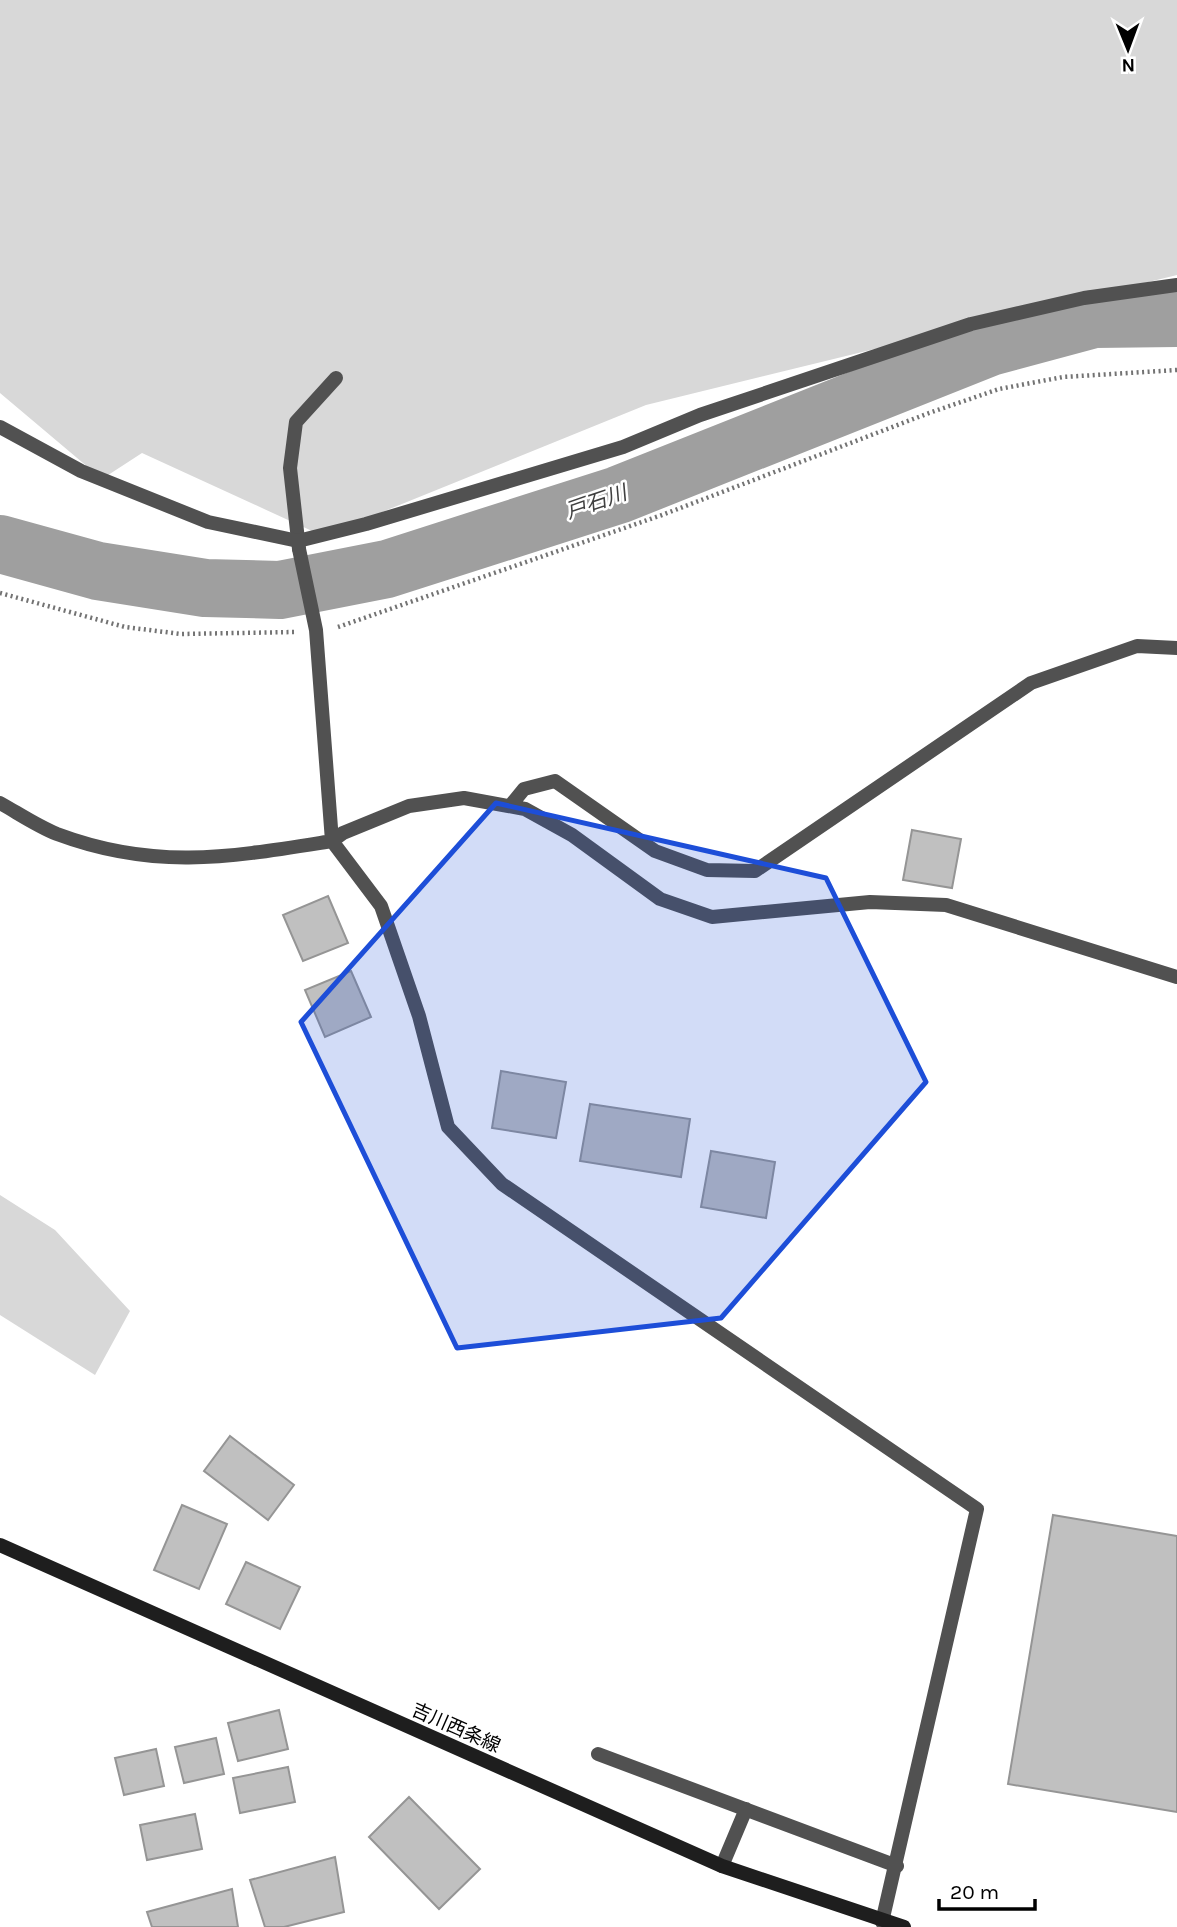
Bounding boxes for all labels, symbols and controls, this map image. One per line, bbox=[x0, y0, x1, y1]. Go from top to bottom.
north arrow bbox=[1093, 14, 1163, 84]
text: N bbox=[1121, 54, 1135, 76]
water label: 戸石川 bbox=[562, 480, 632, 524]
street label: 吉川西条線 bbox=[408, 1699, 504, 1757]
scale bar bbox=[939, 1868, 1035, 1912]
text: 20 m bbox=[950, 1880, 999, 1904]

